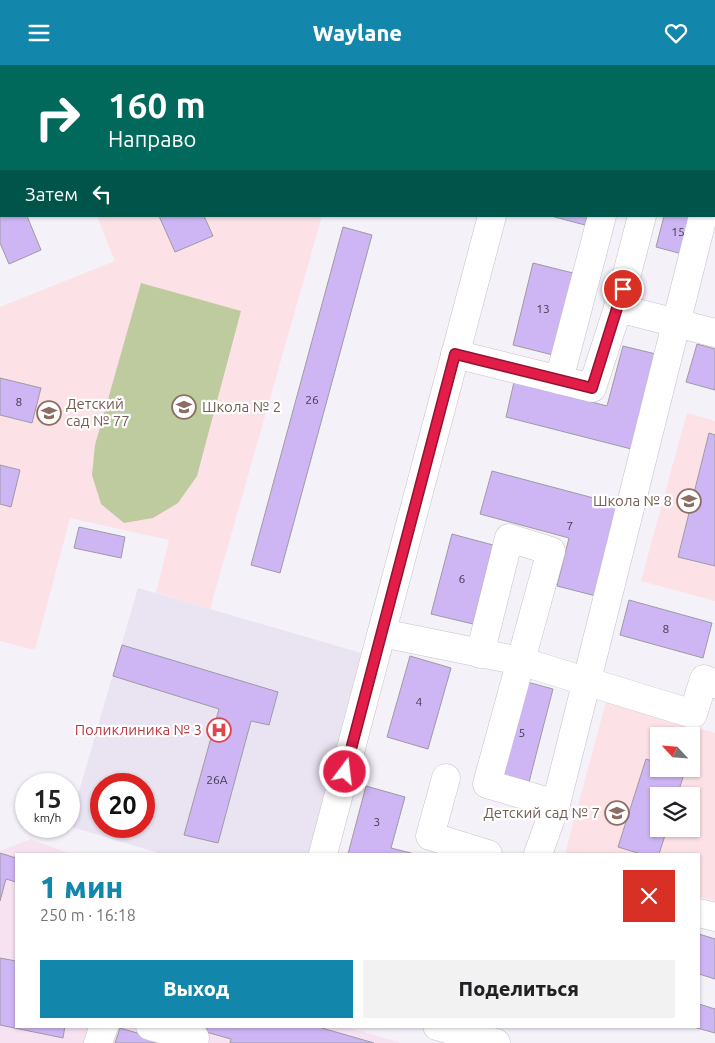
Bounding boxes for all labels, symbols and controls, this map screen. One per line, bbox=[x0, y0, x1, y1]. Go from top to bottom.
icon: menu bbox=[25, 19, 53, 47]
icon: heart bbox=[662, 19, 690, 47]
text: Waylane bbox=[313, 20, 402, 45]
icon: right bbox=[25, 85, 90, 150]
text: 160 m bbox=[108, 85, 206, 125]
text: Направо bbox=[108, 126, 196, 151]
icon: left bbox=[88, 180, 116, 208]
text: Затем bbox=[25, 183, 78, 205]
house number: 15 bbox=[671, 225, 685, 238]
pin bbox=[602, 268, 644, 310]
icon: arrive bbox=[609, 275, 637, 303]
house number: 13 bbox=[536, 302, 550, 315]
house number: 26 bbox=[305, 393, 319, 406]
school or university icon: Школа № 2 bbox=[171, 394, 197, 420]
house number: 8 bbox=[16, 395, 23, 408]
place label: Детский сад № 77 bbox=[66, 395, 130, 429]
place label: Школа № 2 bbox=[202, 398, 281, 415]
school or university icon: Детский сад № 77 bbox=[36, 400, 62, 426]
school or university icon: Школа № 8 bbox=[676, 488, 702, 514]
place label: Школа № 8 bbox=[593, 492, 672, 509]
house number: 7 bbox=[567, 519, 573, 532]
house number: 6 bbox=[459, 572, 466, 585]
house number: 8 bbox=[663, 622, 670, 635]
house number: 4 bbox=[416, 695, 423, 708]
hospital icon: Поликлиника № 3 bbox=[206, 717, 232, 743]
place label: Поликлиника № 3 bbox=[75, 721, 202, 738]
house number: 5 bbox=[519, 726, 525, 739]
north arrow bbox=[650, 727, 700, 777]
map controls bbox=[650, 727, 700, 837]
position arrow bbox=[318, 745, 370, 797]
speed limit sign: 20 bbox=[90, 773, 155, 838]
house number: 26А bbox=[206, 773, 228, 786]
text: 15 bbox=[33, 785, 62, 813]
button: layers bbox=[650, 787, 700, 837]
school or university icon: Детский сад № 7 bbox=[604, 800, 630, 826]
place label: Детский сад № 7 bbox=[483, 804, 600, 821]
text: km/h bbox=[34, 811, 61, 824]
house number: 3 bbox=[374, 815, 380, 828]
text: 1 мин bbox=[40, 870, 123, 904]
button: close bbox=[623, 870, 675, 922]
text: 250 m · 16:18 bbox=[40, 906, 136, 924]
button: Выход bbox=[40, 960, 353, 1018]
button: Поделиться bbox=[363, 960, 675, 1018]

